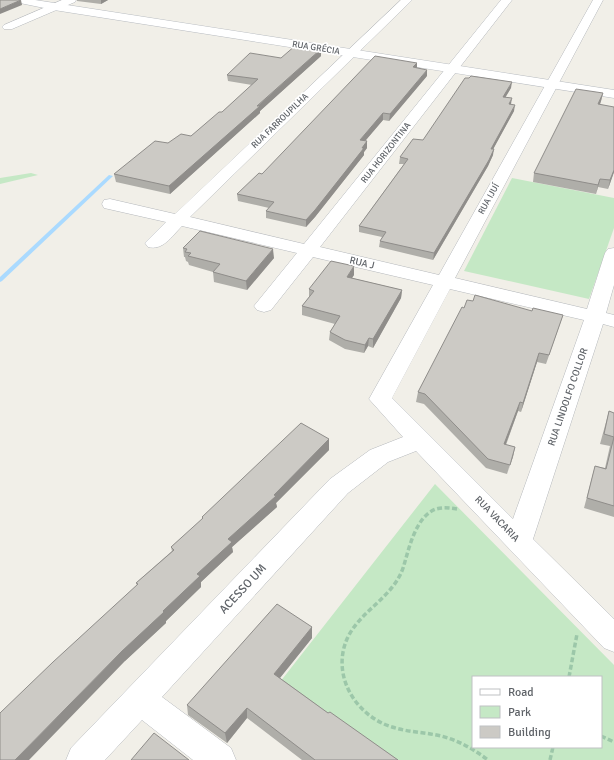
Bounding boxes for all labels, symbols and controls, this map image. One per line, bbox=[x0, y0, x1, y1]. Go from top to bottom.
street label: RUA GRÉCIA bbox=[291, 37, 342, 57]
street label: RUA FARROUPILHA bbox=[249, 91, 311, 151]
street label: RUA HORIZONTINA bbox=[359, 120, 413, 186]
street label: RUA IJUÍ bbox=[474, 180, 502, 217]
street label: RUA J bbox=[348, 254, 376, 272]
street label: RUA LINDOLFO COLLOR bbox=[546, 346, 590, 448]
street label: RUA VACARIA bbox=[472, 494, 522, 544]
street label: ACESSO UM bbox=[216, 561, 270, 617]
legend bbox=[472, 676, 602, 748]
text: Road bbox=[508, 685, 534, 700]
text: Park bbox=[508, 705, 531, 720]
text: Building bbox=[508, 725, 551, 740]

